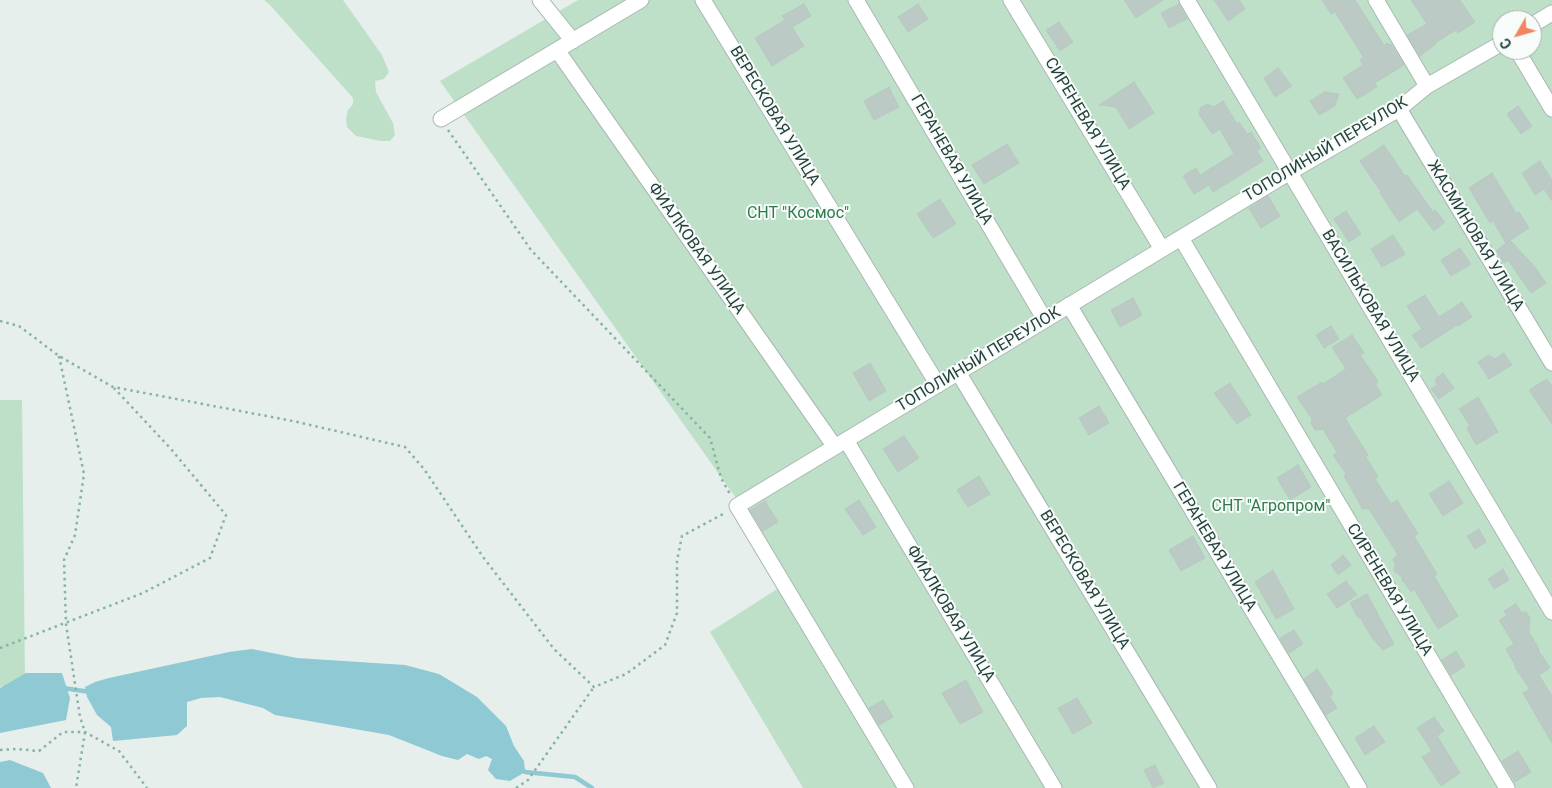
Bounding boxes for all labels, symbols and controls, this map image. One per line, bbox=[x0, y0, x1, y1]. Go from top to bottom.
north arrow bbox=[1492, 10, 1542, 60]
text: С bbox=[1497, 35, 1515, 52]
street label: ВЕРЕСКОВАЯ УЛИЦА bbox=[725, 43, 823, 189]
street label: СИРЕНЕВАЯ УЛИЦА bbox=[1040, 54, 1134, 194]
street label: ГЕРАНЕВАЯ УЛИЦА bbox=[906, 91, 996, 229]
street label: ТОПОЛИНЫЙ ПЕРЕУЛОК bbox=[1241, 93, 1411, 207]
street label: ЖАСМИНОВАЯ УЛИЦА bbox=[1422, 157, 1528, 315]
street label: ФИАЛКОВАЯ УЛИЦА bbox=[643, 180, 749, 318]
park label: СНТ "Космос" bbox=[747, 204, 849, 224]
street label: ВАСИЛЬКОВАЯ УЛИЦА bbox=[1317, 227, 1423, 385]
street label: ТОПОЛИНЫЙ ПЕРЕУЛОК bbox=[894, 303, 1064, 417]
street label: ГЕРАНЕВАЯ УЛИЦА bbox=[1168, 479, 1260, 615]
park label: СНТ "Агропром" bbox=[1212, 497, 1330, 517]
street label: ВЕРЕСКОВАЯ УЛИЦА bbox=[1035, 507, 1133, 653]
street label: СИРЕНЕВАЯ УЛИЦА bbox=[1342, 520, 1436, 660]
street label: ФИАЛКОВАЯ УЛИЦА bbox=[902, 542, 998, 686]

